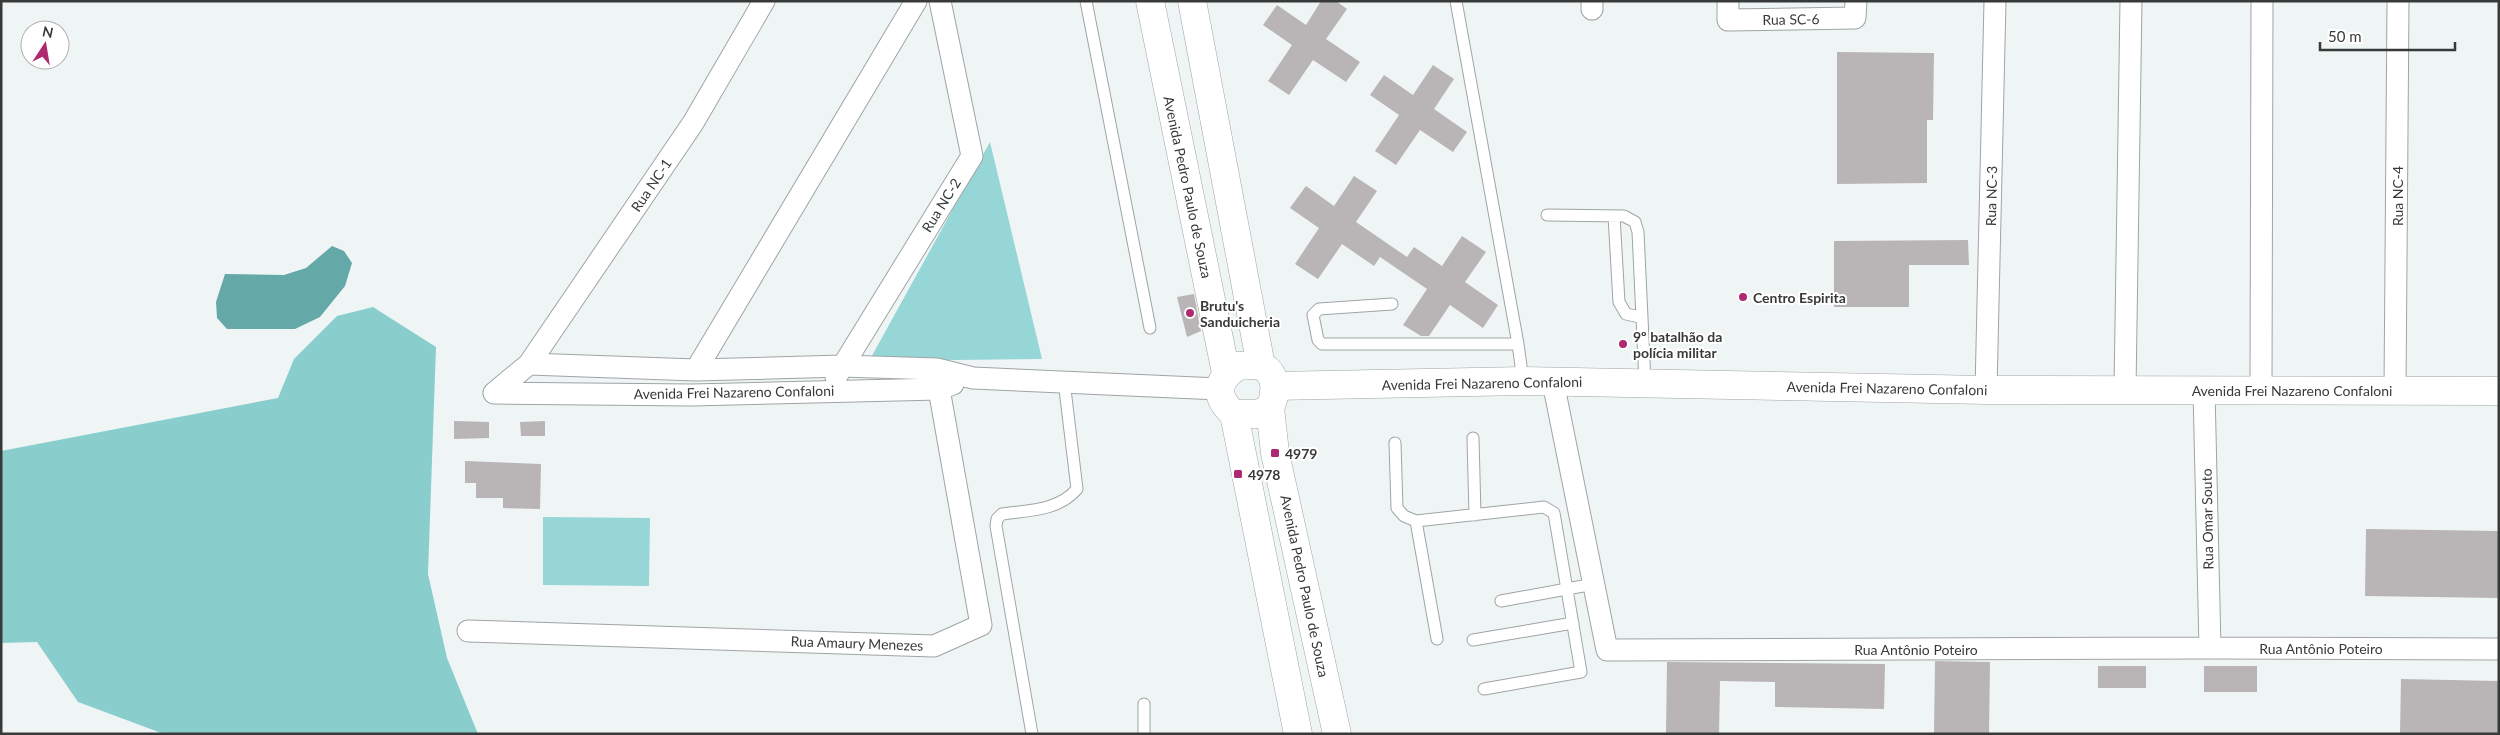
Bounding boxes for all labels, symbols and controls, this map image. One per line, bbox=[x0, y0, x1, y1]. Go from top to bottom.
street label: Rua SC-6 bbox=[1762, 10, 1820, 28]
north arrow bbox=[20, 20, 70, 70]
scale bar bbox=[2320, 20, 2455, 52]
text: N bbox=[41, 22, 55, 41]
text: 50 m bbox=[2328, 27, 2362, 45]
street label: Avenida Pedro Paulo de Souza bbox=[1160, 94, 1216, 280]
street label: Rua NC-1 bbox=[627, 155, 675, 215]
street label: Rua NC-3 bbox=[1982, 166, 2000, 226]
street label: Rua NC-4 bbox=[2389, 166, 2406, 226]
street label: Rua NC-2 bbox=[918, 175, 964, 235]
place label: Centro Espirita bbox=[1753, 289, 1846, 306]
marker: Centro Espirita bbox=[1737, 291, 1749, 303]
place label: Brutu's Sanduicheria bbox=[1200, 297, 1280, 330]
marker: Brutu's Sanduicheria bbox=[1184, 307, 1196, 319]
place label: 9º batalhão da polícia militar bbox=[1633, 328, 1722, 361]
marker: 9º batalhão da polícia militar bbox=[1617, 338, 1629, 350]
street label: Avenida Frei Nazareno Confaloni bbox=[1382, 373, 1582, 393]
street label: Avenida Frei Nazareno Confaloni bbox=[1787, 378, 1987, 398]
street label: Avenida Frei Nazareno Confaloni bbox=[634, 382, 834, 402]
street label: Avenida Frei Nazareno Confaloni bbox=[2192, 382, 2392, 399]
place label: 4979 bbox=[1285, 445, 1317, 462]
marker: 4979 bbox=[1269, 447, 1281, 459]
place label: 4978 bbox=[1248, 466, 1280, 483]
marker: 4978 bbox=[1232, 468, 1244, 480]
street label: Rua Omar Souto bbox=[2198, 468, 2216, 570]
street label: Avenida Pedro Paulo de Souza bbox=[1277, 493, 1333, 679]
street label: Rua Amaury Menezes bbox=[790, 632, 924, 654]
street label: Rua Antônio Poteiro bbox=[2259, 640, 2383, 657]
street label: Rua Antônio Poteiro bbox=[1854, 641, 1978, 658]

